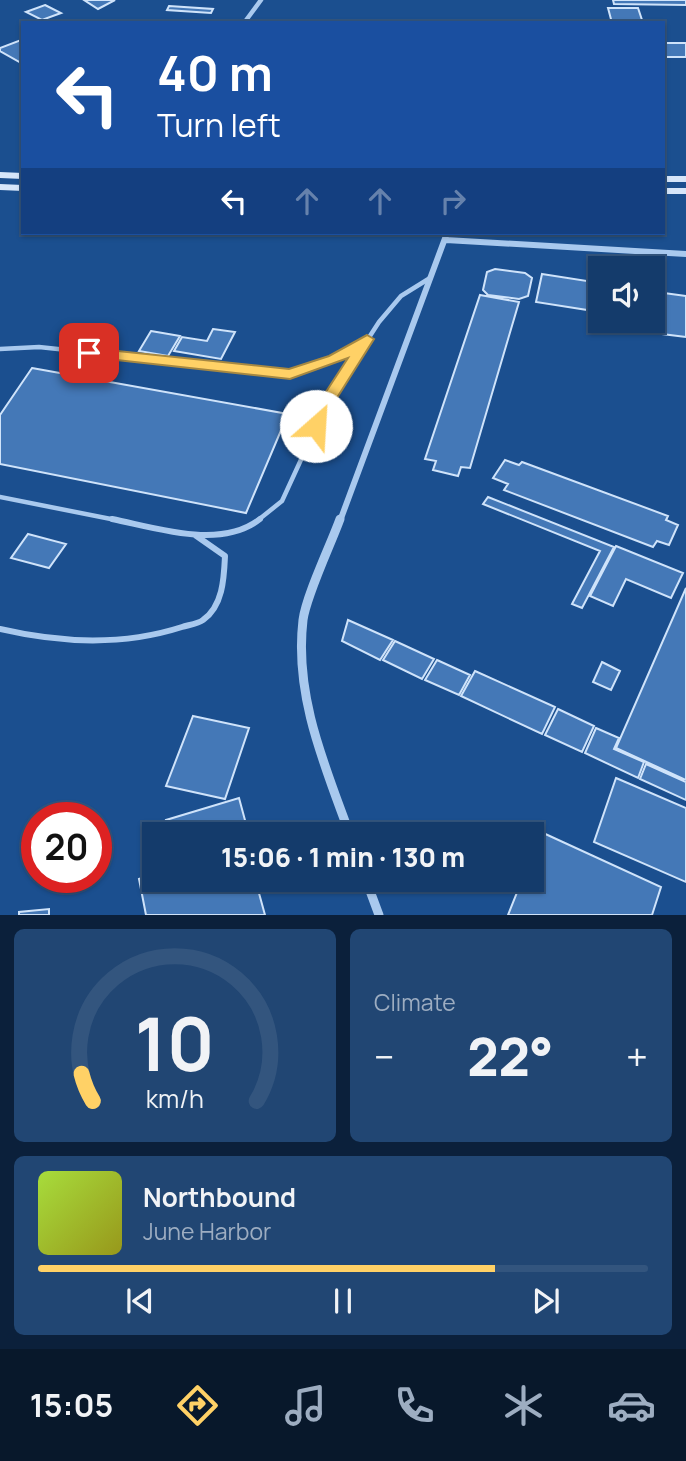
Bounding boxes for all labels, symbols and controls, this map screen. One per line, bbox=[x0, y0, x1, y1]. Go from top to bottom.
text: 40 m bbox=[157, 39, 273, 106]
icon: left bbox=[42, 49, 133, 140]
text: Turn left bbox=[157, 103, 281, 147]
icon: left bbox=[215, 182, 253, 220]
icon: ahead bbox=[288, 182, 326, 220]
icon: ahead bbox=[361, 182, 399, 220]
icon: right bbox=[434, 182, 472, 220]
map controls bbox=[588, 256, 665, 333]
button: sound bbox=[588, 256, 665, 333]
pin bbox=[59, 323, 119, 383]
icon: arrive bbox=[70, 334, 108, 372]
position arrow bbox=[279, 389, 353, 463]
speed limit sign: 20 bbox=[21, 802, 112, 893]
text: 15:06 · 1 min · 130 m bbox=[221, 839, 465, 875]
text: Climate bbox=[374, 986, 456, 1018]
text: 10 bbox=[135, 994, 215, 1094]
text: 22° bbox=[467, 1021, 553, 1092]
text: − bbox=[374, 1030, 395, 1082]
text: + bbox=[626, 1030, 648, 1082]
text: km/h bbox=[146, 1081, 204, 1116]
text: Northbound bbox=[143, 1179, 296, 1215]
text: June Harbor bbox=[143, 1215, 271, 1247]
icon: previous bbox=[121, 1282, 159, 1320]
icon: pause bbox=[324, 1282, 362, 1320]
icon: next bbox=[527, 1282, 565, 1320]
icon: directions bbox=[173, 1381, 222, 1430]
icon: music bbox=[281, 1381, 330, 1430]
icon: phone bbox=[390, 1381, 439, 1430]
icon: climate bbox=[499, 1381, 548, 1430]
icon: car bbox=[607, 1381, 656, 1430]
text: 15:05 bbox=[30, 1383, 113, 1427]

